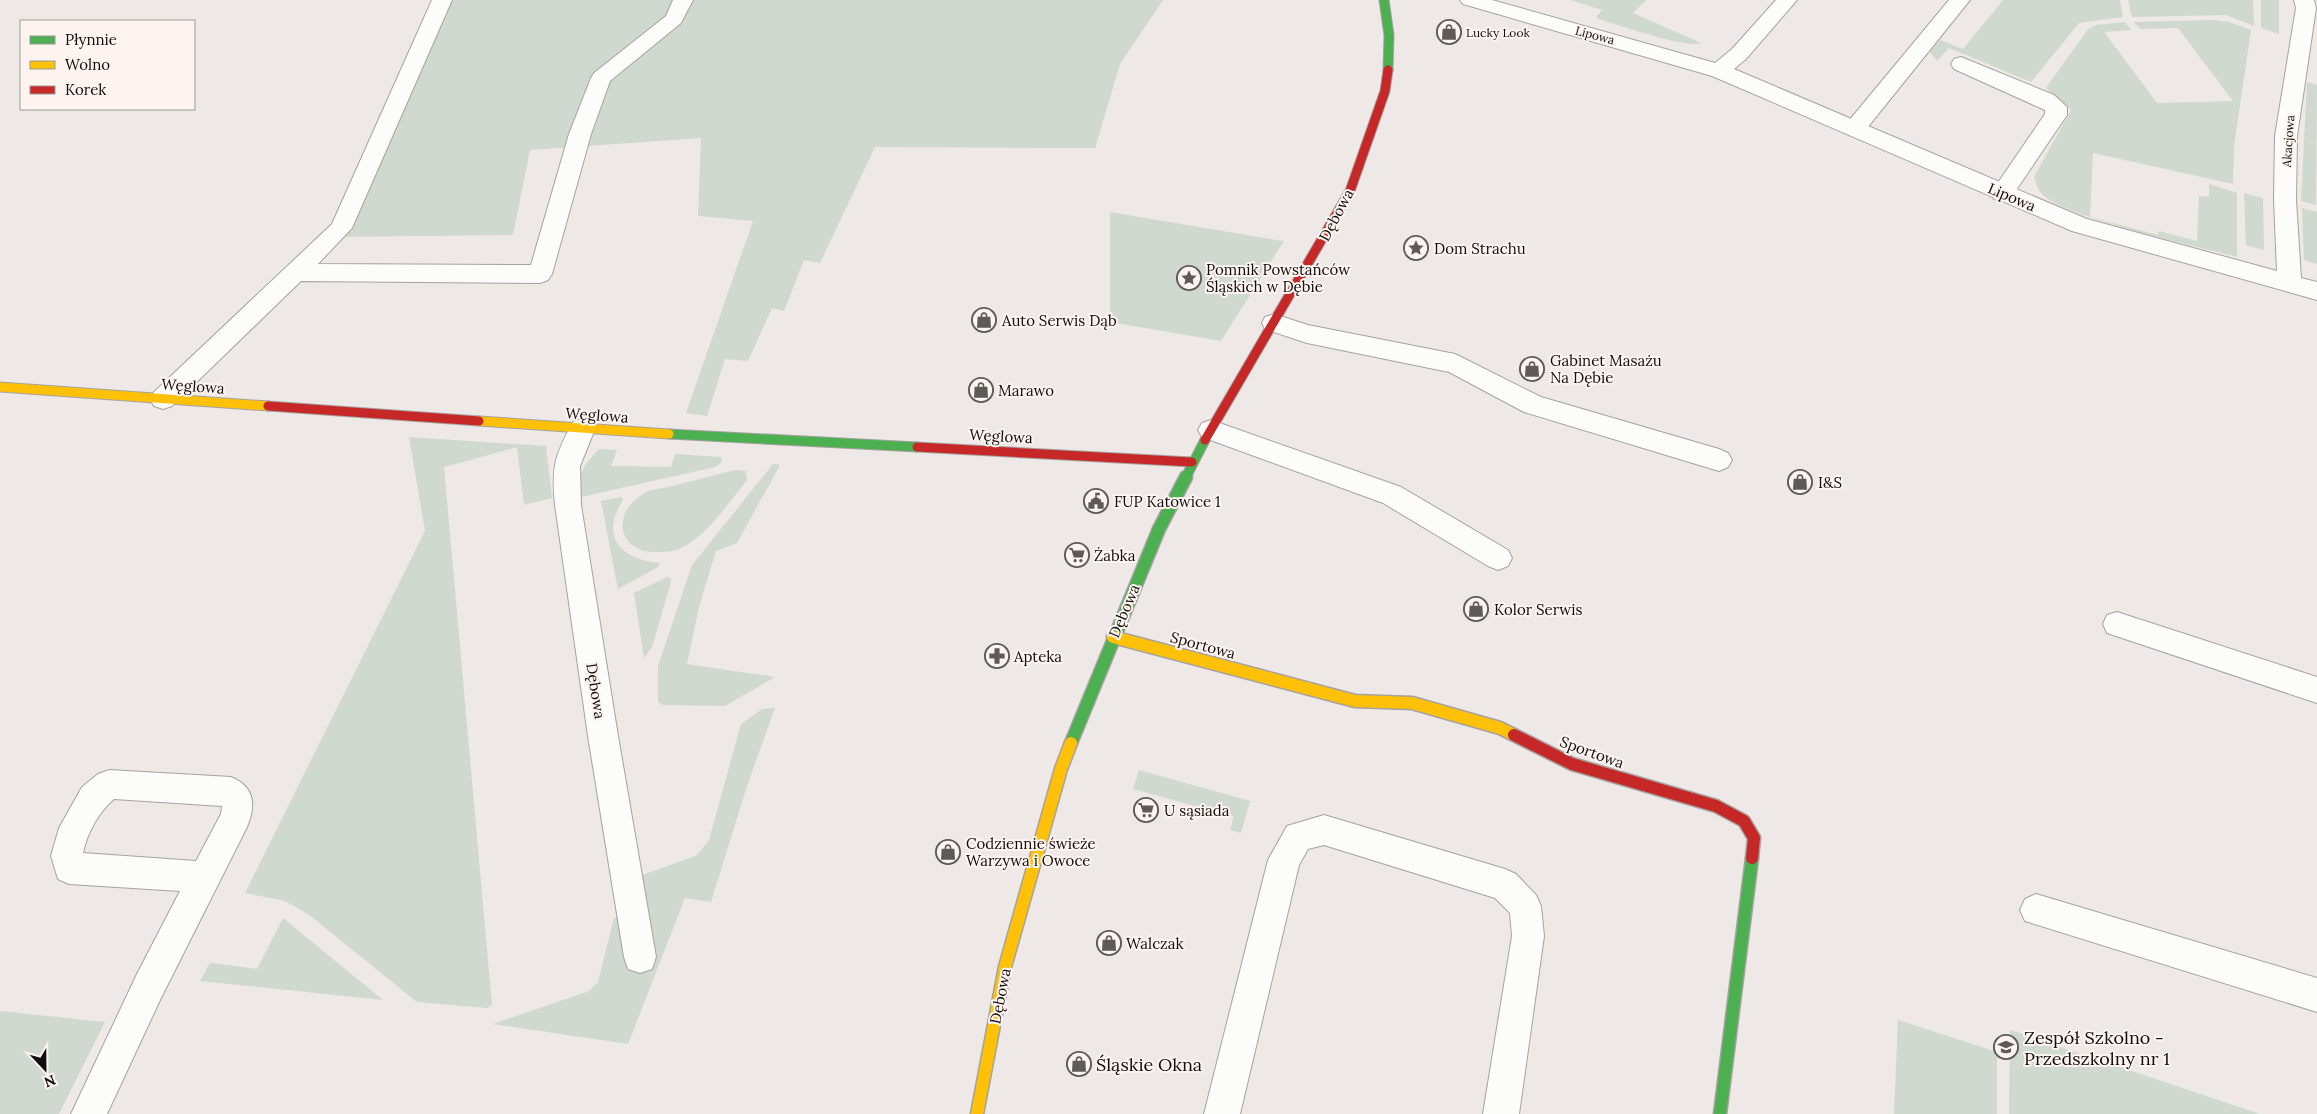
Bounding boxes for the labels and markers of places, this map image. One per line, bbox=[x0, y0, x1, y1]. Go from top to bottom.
shop icon: Lucky Look bbox=[1436, 19, 1462, 45]
place label: Lucky Look bbox=[1466, 25, 1530, 40]
place icon: Dom Strachu bbox=[1403, 235, 1429, 261]
place label: Dom Strachu bbox=[1434, 239, 1526, 258]
place label: Pomnik Powstańców Śląskich w Dębie bbox=[1206, 260, 1350, 296]
place icon: Pomnik Powstańców Śląskich w Dębie bbox=[1176, 265, 1202, 291]
shop icon: Auto Serwis Dąb bbox=[971, 307, 997, 333]
place label: Auto Serwis Dąb bbox=[1001, 311, 1117, 330]
place label: Gabinet Masażu Na Dębie bbox=[1550, 351, 1662, 387]
shop icon: Gabinet Masażu Na Dębie bbox=[1519, 356, 1545, 382]
shop icon: Marawo bbox=[968, 377, 994, 403]
place label: Marawo bbox=[998, 381, 1054, 400]
shop icon: I&S bbox=[1787, 469, 1813, 495]
place label: I&S bbox=[1818, 473, 1842, 492]
public building icon: FUP Katowice 1 bbox=[1083, 488, 1109, 514]
place label: FUP Katowice 1 bbox=[1114, 492, 1221, 511]
supermarket icon: Żabka bbox=[1064, 542, 1090, 568]
place label: Żabka bbox=[1094, 546, 1136, 565]
shop icon: Kolor Serwis bbox=[1463, 596, 1489, 622]
place label: Kolor Serwis bbox=[1494, 600, 1583, 619]
pharmacy icon: Apteka bbox=[984, 643, 1010, 669]
place label: Apteka bbox=[1013, 647, 1062, 666]
supermarket icon: U sąsiada bbox=[1133, 797, 1159, 823]
place label: U sąsiada bbox=[1164, 801, 1230, 820]
place label: Codziennie świeże Warzywa i Owoce bbox=[966, 834, 1096, 870]
shop icon: Codziennie świeże Warzywa i Owoce bbox=[935, 839, 961, 865]
shop icon: Walczak bbox=[1096, 930, 1122, 956]
place label: Walczak bbox=[1126, 934, 1184, 953]
place label: Zespół Szkolno - Przedszkolny nr 1 bbox=[2024, 1026, 2170, 1070]
school or university icon: Zespół Szkolno - Przedszkolny nr 1 bbox=[1993, 1034, 2019, 1060]
shop icon: Śląskie Okna bbox=[1066, 1051, 1092, 1077]
place label: Śląskie Okna bbox=[1096, 1053, 1202, 1076]

